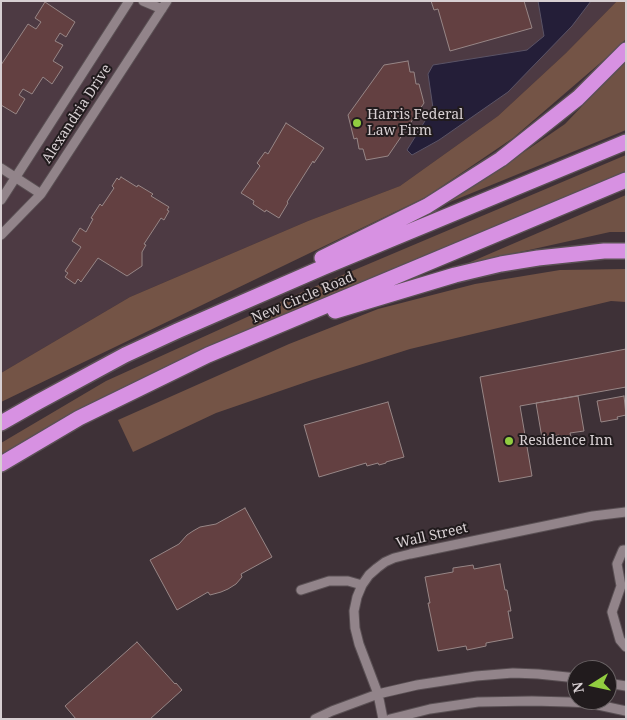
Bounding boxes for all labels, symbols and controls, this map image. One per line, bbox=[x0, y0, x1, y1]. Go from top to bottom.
street label: Alexandria Drive bbox=[39, 61, 115, 167]
place label: Harris Federal Law Firm bbox=[367, 107, 463, 140]
marker: Harris Federal Law Firm bbox=[351, 117, 363, 129]
street label: New Circle Road bbox=[249, 269, 357, 327]
place label: Residence Inn bbox=[519, 433, 613, 449]
marker: Residence Inn bbox=[503, 435, 515, 447]
street label: Wall Street bbox=[395, 520, 469, 552]
north arrow bbox=[567, 660, 617, 710]
text: N bbox=[567, 680, 588, 695]

